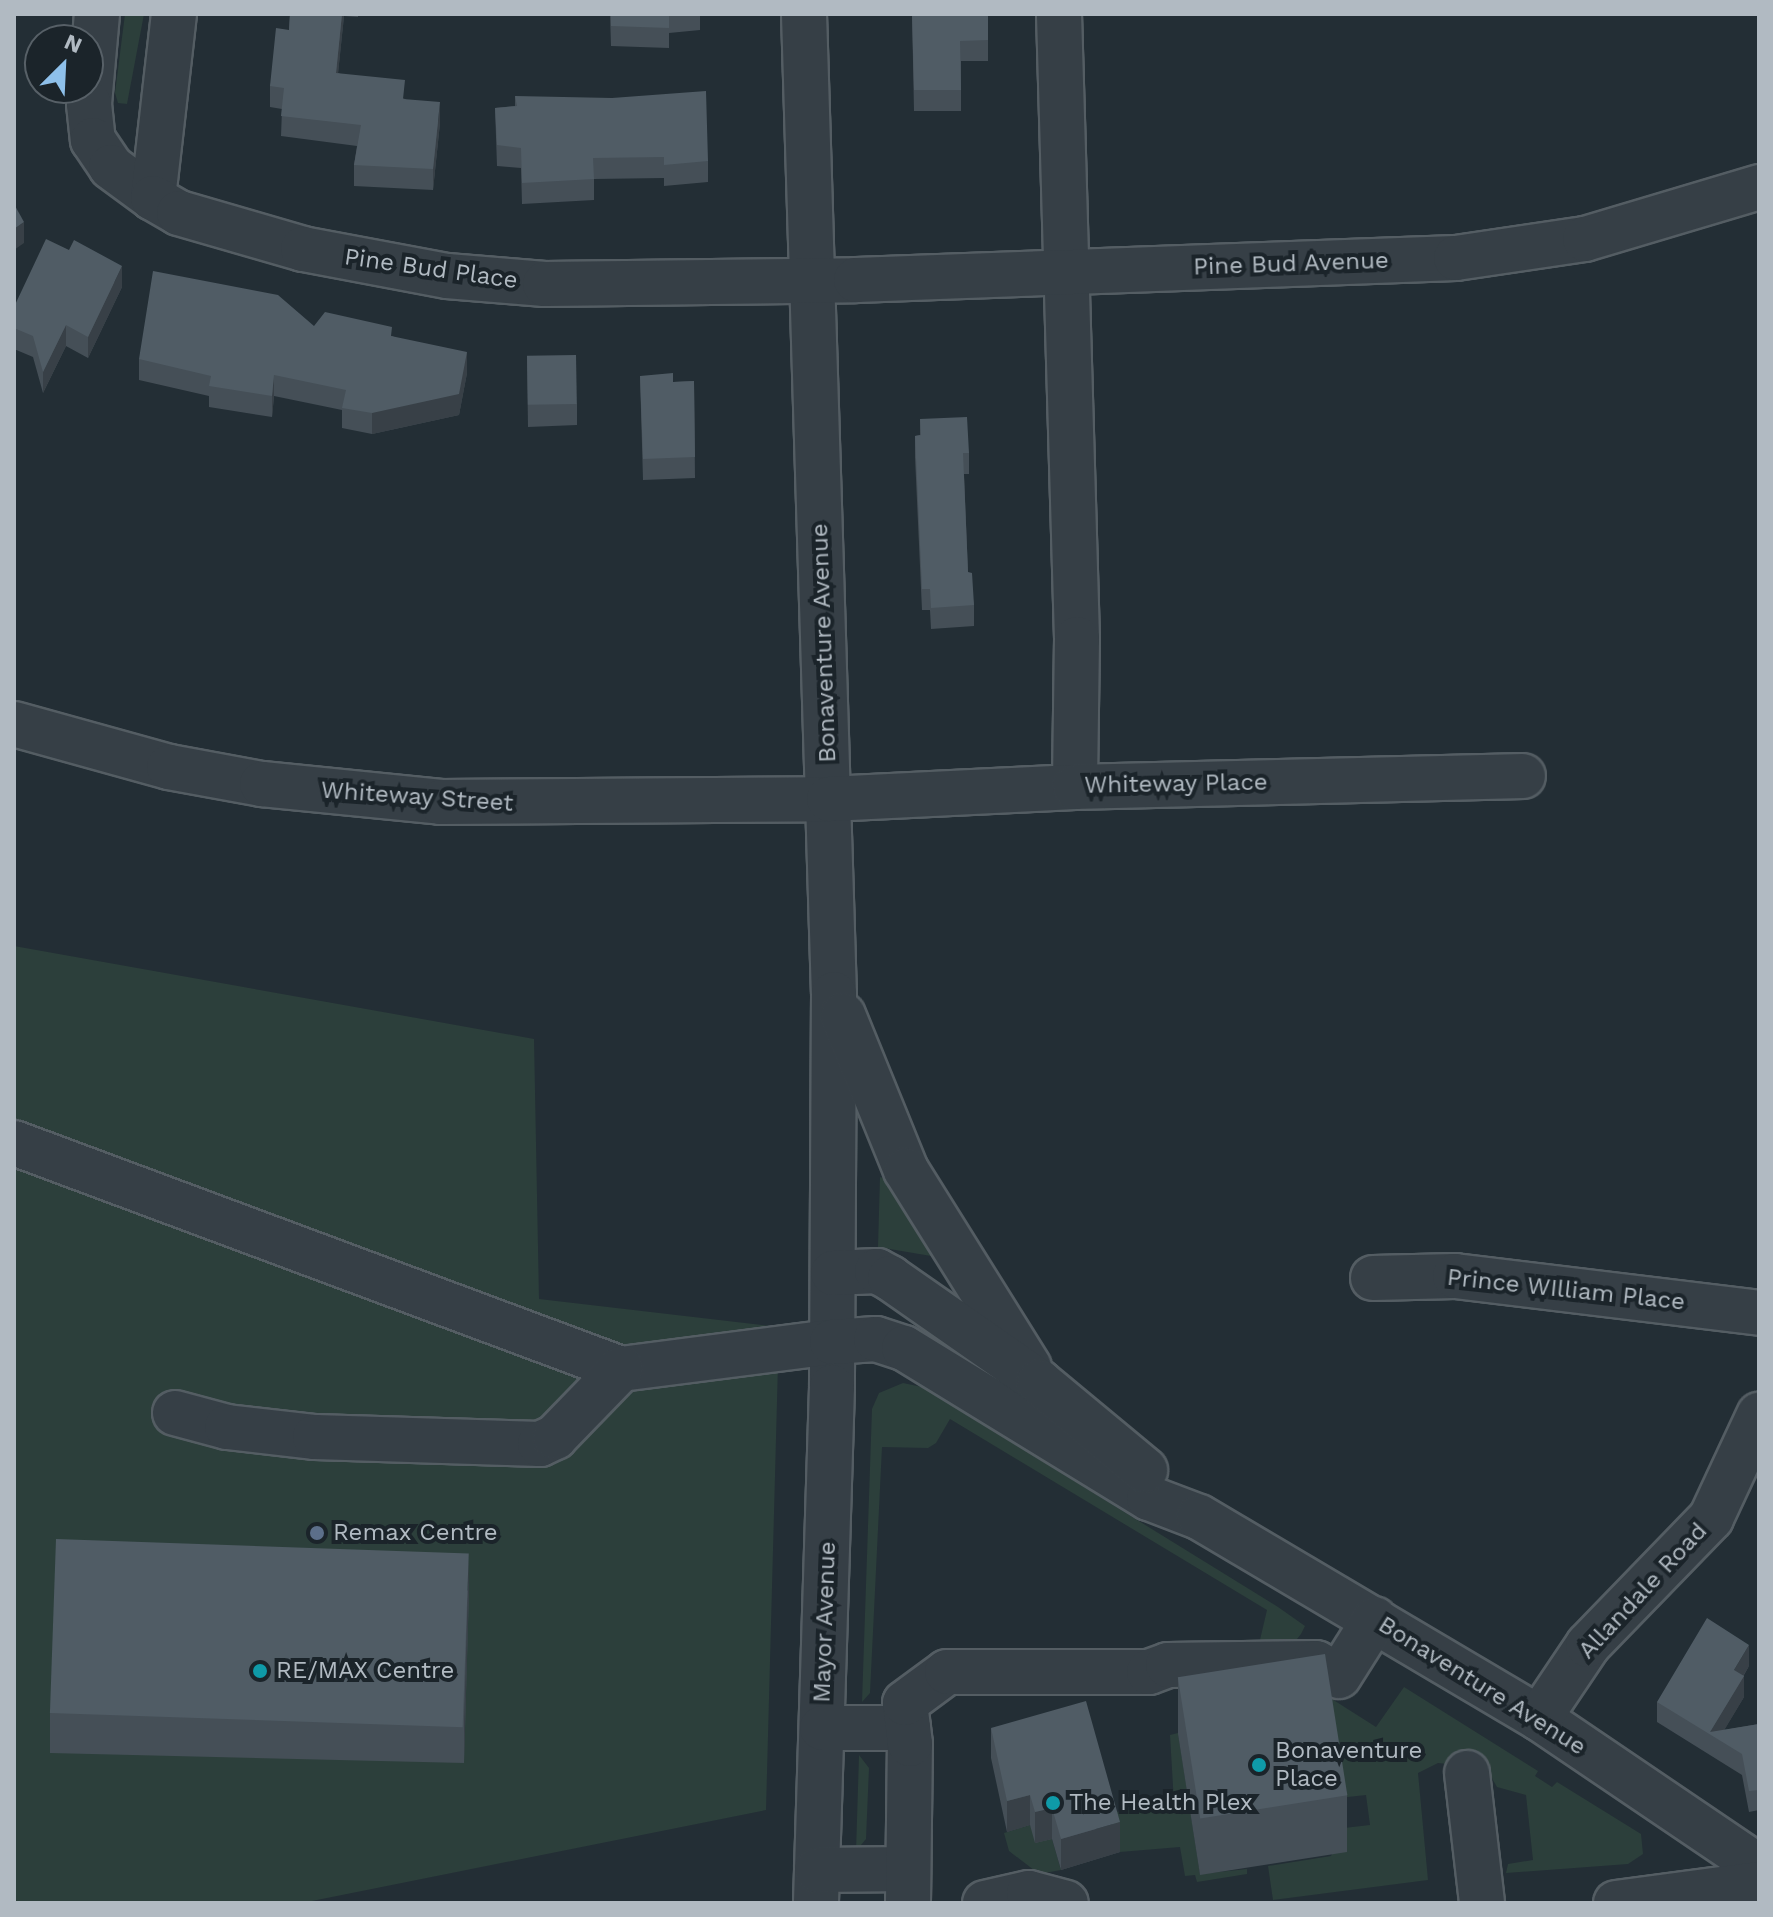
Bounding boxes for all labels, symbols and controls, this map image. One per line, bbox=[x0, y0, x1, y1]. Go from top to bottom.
north arrow bbox=[24, 24, 104, 104]
text: N bbox=[61, 29, 86, 58]
street label: Pine Bud Place bbox=[343, 243, 519, 295]
street label: Pine Bud Avenue bbox=[1192, 246, 1390, 282]
street label: Bonaventure Avenue bbox=[805, 522, 843, 764]
street label: Whiteway Place bbox=[1084, 768, 1268, 800]
street label: Whiteway Street bbox=[320, 776, 514, 818]
street label: Prince WIlliam Place bbox=[1445, 1263, 1687, 1317]
street label: Allandale Road bbox=[1573, 1517, 1713, 1665]
place label: Remax Centre bbox=[333, 1519, 498, 1547]
marker: Remax Centre bbox=[308, 1524, 326, 1542]
street label: Mayor Avenue bbox=[808, 1540, 842, 1704]
street label: Bonaventure Avenue bbox=[1372, 1610, 1592, 1762]
place label: RE/MAX Centre bbox=[276, 1657, 455, 1685]
marker: RE/MAX Centre bbox=[251, 1662, 269, 1680]
place label: Bonaventure Place bbox=[1275, 1737, 1422, 1793]
marker: Bonaventure Place bbox=[1250, 1756, 1268, 1774]
place label: The Health Plex bbox=[1069, 1789, 1253, 1817]
marker: The Health Plex bbox=[1044, 1794, 1062, 1812]

